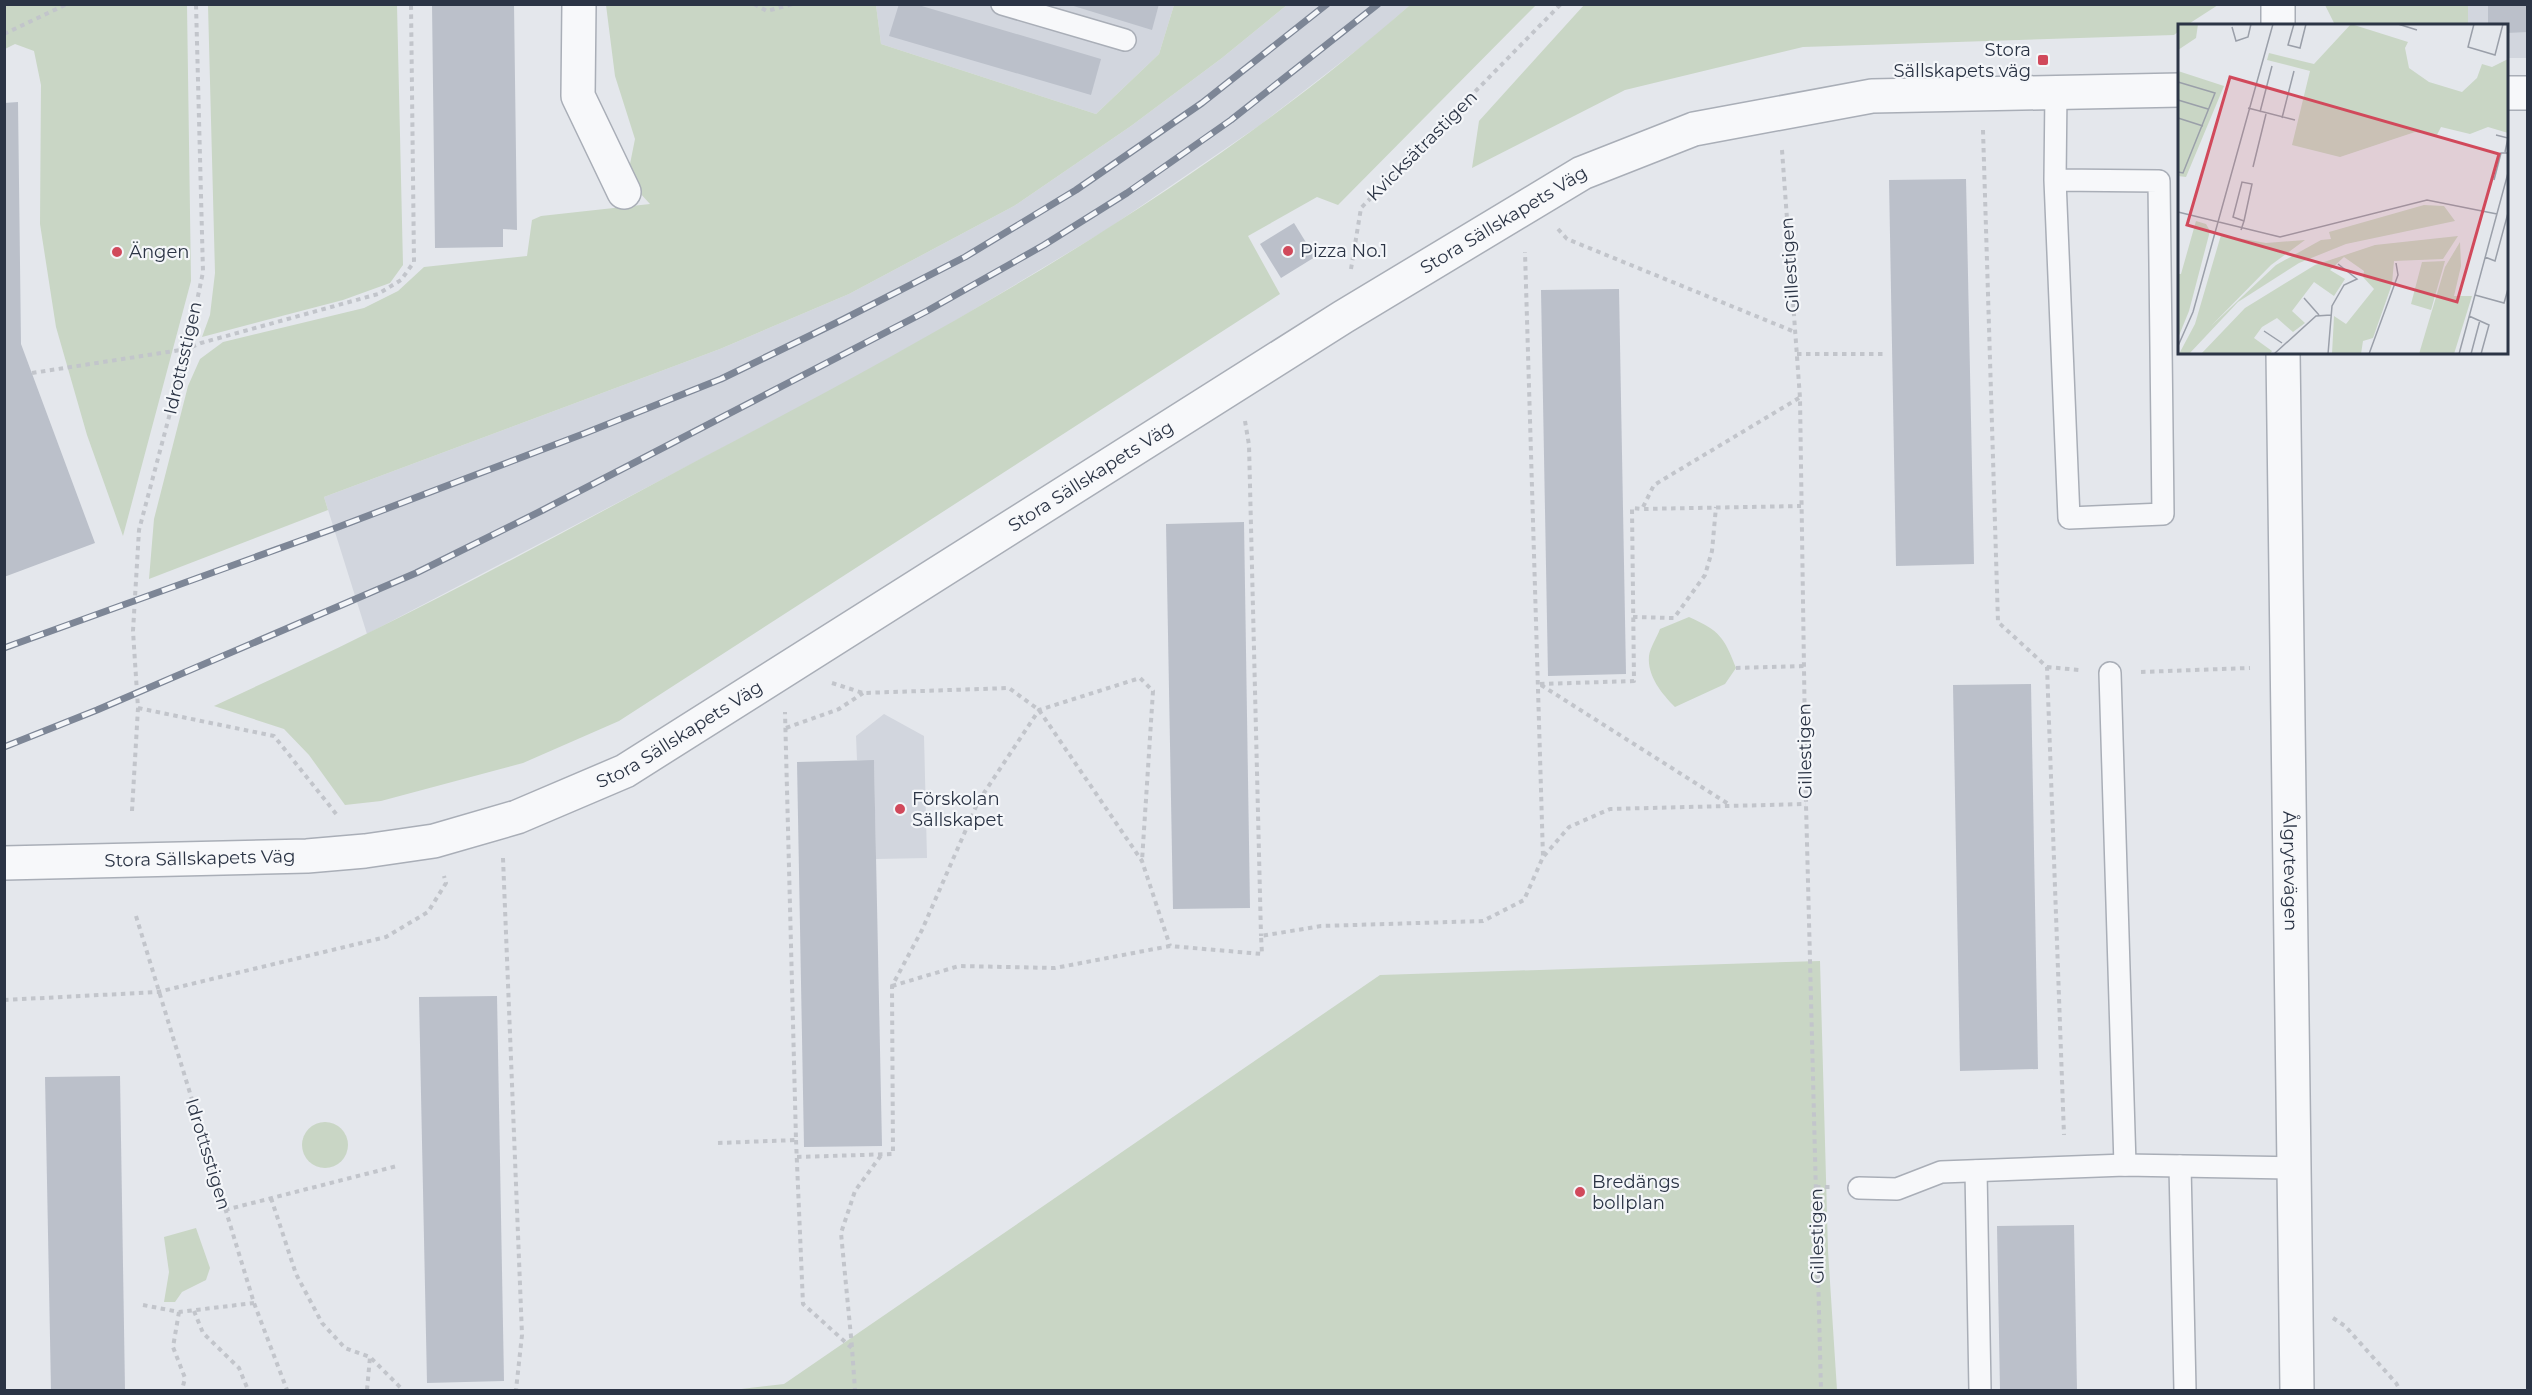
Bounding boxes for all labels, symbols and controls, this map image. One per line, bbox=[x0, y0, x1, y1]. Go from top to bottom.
inset map bbox=[2178, 24, 2508, 354]
place label: Stora Sällskapets väg bbox=[1893, 39, 2031, 82]
marker: Stora Sällskapets väg bbox=[2036, 53, 2050, 67]
street label: Kvicksätrastigen bbox=[1362, 86, 1482, 206]
street label: Stora Sällskapets Väg bbox=[1416, 161, 1591, 279]
street label: Gillestigen bbox=[1776, 217, 1804, 313]
place label: Pizza No.1 bbox=[1300, 240, 1387, 262]
place label: Ängen bbox=[129, 241, 189, 263]
marker: Pizza No.1 bbox=[1281, 244, 1295, 258]
marker: Ängen bbox=[110, 245, 124, 259]
street label: Idrottsstigen bbox=[159, 299, 207, 417]
street label: Stora Sällskapets Väg bbox=[1004, 416, 1177, 537]
street label: Stora Sällskapets Väg bbox=[593, 676, 767, 793]
street label: Gillestigen bbox=[1793, 703, 1817, 799]
place label: Förskolan Sällskapet bbox=[912, 788, 1004, 831]
marker: Förskolan Sällskapet bbox=[893, 802, 907, 816]
street label: Ålgrytevägen bbox=[2278, 811, 2302, 931]
street label: Stora Sällskapets Väg bbox=[104, 845, 296, 872]
street label: Idrottsstigen bbox=[181, 1096, 235, 1212]
place label: Bredängs bollplan bbox=[1592, 1171, 1680, 1214]
marker: Bredängs bollplan bbox=[1573, 1185, 1587, 1199]
street label: Gillestigen bbox=[1805, 1188, 1829, 1284]

